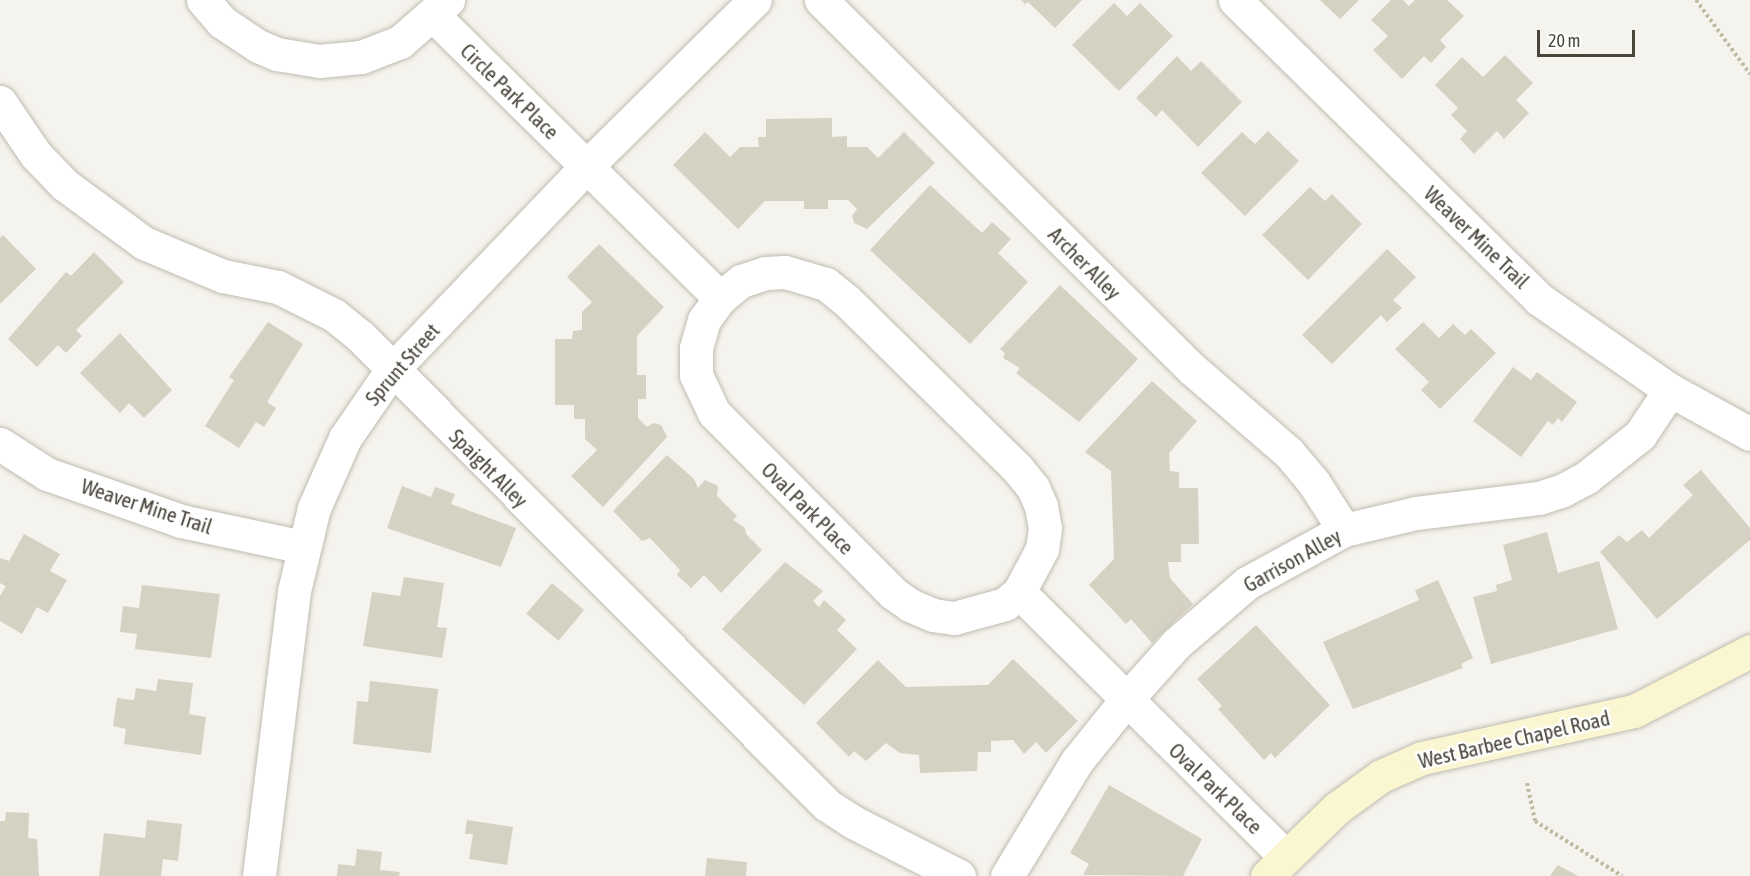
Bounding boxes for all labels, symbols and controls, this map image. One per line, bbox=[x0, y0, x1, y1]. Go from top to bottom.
scale bar bbox=[1540, 18, 1638, 56]
text: 20 m bbox=[1548, 30, 1580, 51]
street label: Circle Park Place bbox=[456, 38, 564, 144]
street label: Weaver Mine Trail bbox=[1419, 181, 1535, 293]
street label: Archer Alley bbox=[1043, 221, 1127, 305]
street label: Sprunt Street bbox=[360, 318, 444, 410]
street label: Spaight Alley bbox=[444, 423, 534, 513]
street label: Oval Park Place bbox=[757, 457, 859, 559]
street label: Weaver Mine Trail bbox=[78, 473, 216, 539]
street label: Garrison Alley bbox=[1239, 523, 1345, 597]
street label: West Barbee Chapel Road bbox=[1416, 705, 1612, 773]
street label: Oval Park Place bbox=[1164, 737, 1268, 839]

